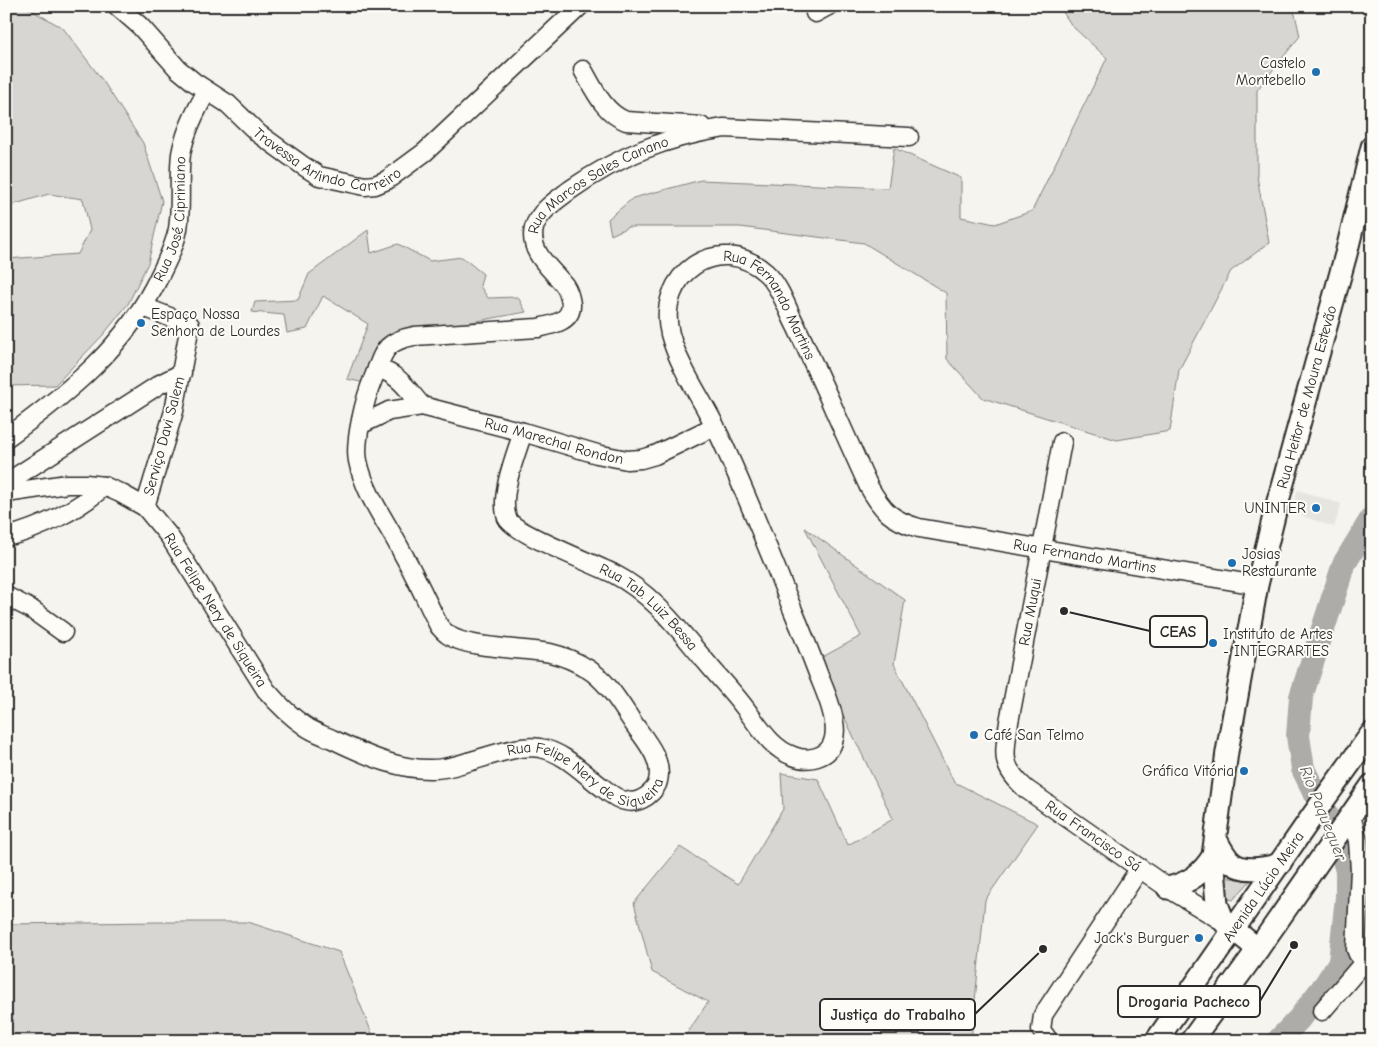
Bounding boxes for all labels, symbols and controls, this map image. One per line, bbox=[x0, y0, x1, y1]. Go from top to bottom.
place label: Castelo Montebello bbox=[1236, 54, 1306, 89]
marker: Castelo Montebello bbox=[1310, 66, 1322, 78]
street label: Travessa Arlindo Carreiro bbox=[249, 124, 405, 195]
street label: Rua Marcos Sales Canano bbox=[524, 132, 671, 235]
street label: Rua José Cipriniano bbox=[149, 155, 190, 284]
street label: Rua Fernando Martins bbox=[723, 247, 819, 362]
street label: Rua Heitor de Moura Estevão bbox=[1273, 303, 1340, 491]
place label: Espaço Nossa Senhora de Lourdes bbox=[151, 305, 280, 340]
marker: Espaço Nossa Senhora de Lourdes bbox=[135, 317, 147, 329]
street label: Serviço Davi Salem bbox=[139, 374, 189, 498]
street label: Rua Marechal Rondon bbox=[483, 413, 625, 468]
place label: UNINTER bbox=[1244, 499, 1306, 517]
marker: UNINTER bbox=[1310, 502, 1322, 514]
street label: Rua Felipe Nery de Siqueira bbox=[160, 530, 271, 691]
street label: Rua Fernando Martins bbox=[1012, 535, 1157, 577]
place label: Josias Restaurante bbox=[1242, 545, 1317, 580]
marker: Josias Restaurante bbox=[1226, 557, 1238, 569]
street label: Rua Tab. Luiz Bessa bbox=[597, 559, 702, 654]
street label: Rua Muqui bbox=[1015, 577, 1045, 647]
callout: CEAS bbox=[1150, 616, 1207, 647]
text: CEAS bbox=[1160, 623, 1197, 641]
place label: Instituto de Artes - INTEGRARTES bbox=[1223, 625, 1333, 660]
marker: Instituto de Artes - INTEGRARTES bbox=[1207, 637, 1219, 649]
place label: Café San Telmo bbox=[984, 726, 1084, 744]
marker: Café San Telmo bbox=[968, 729, 980, 741]
street label: Rua Felipe Nery de Siqueira bbox=[505, 738, 667, 811]
place label: Gráfica Vitória bbox=[1142, 762, 1234, 780]
water label: Rio Paquequer bbox=[1296, 764, 1350, 864]
marker: Gráfica Vitória bbox=[1238, 765, 1250, 777]
street label: Rua Francisco Sá bbox=[1042, 796, 1145, 875]
street label: Avenida Lúcio Meira bbox=[1219, 828, 1308, 945]
place label: Jack's Burguer bbox=[1094, 929, 1189, 947]
marker: Jack's Burguer bbox=[1193, 932, 1205, 944]
callout: Drogaria Pacheco bbox=[1118, 986, 1260, 1017]
text: Drogaria Pacheco bbox=[1128, 993, 1250, 1011]
callout: Justiça do Trabalho bbox=[820, 999, 975, 1030]
text: Justiça do Trabalho bbox=[831, 1006, 965, 1024]

